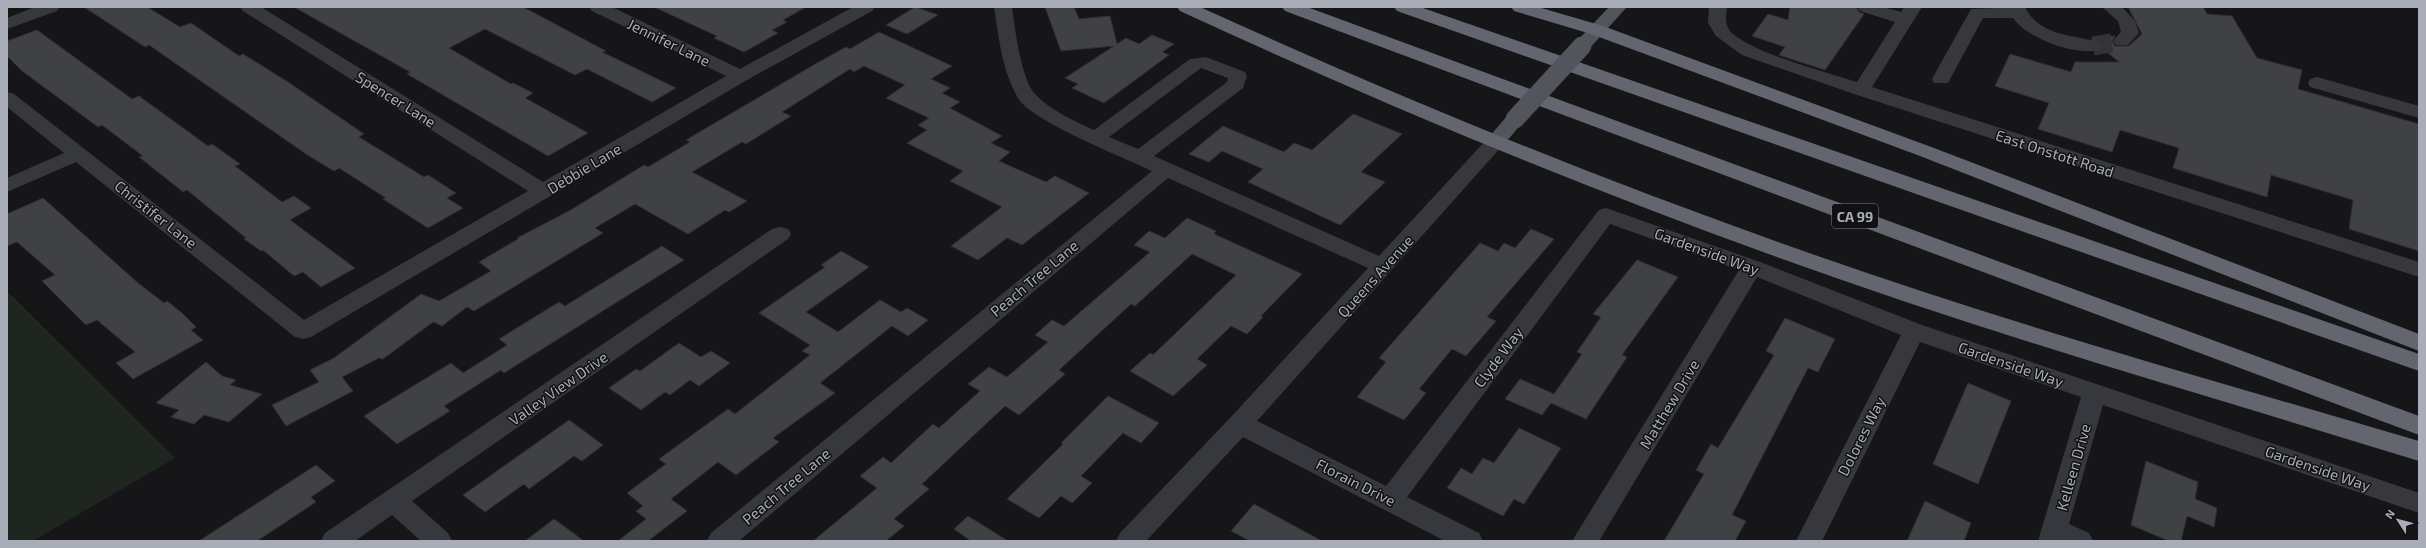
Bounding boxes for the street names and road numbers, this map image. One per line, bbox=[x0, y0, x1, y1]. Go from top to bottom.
street label: Jennifer Lane bbox=[625, 14, 713, 70]
street label: Spencer Lane bbox=[353, 67, 439, 131]
street label: East Onstott Road bbox=[1994, 125, 2116, 181]
street label: Debbie Lane bbox=[544, 139, 624, 197]
street label: Christifer Lane bbox=[111, 176, 201, 252]
road number: CA 99 bbox=[1832, 204, 1878, 228]
street label: Gardenside Way bbox=[1652, 224, 1762, 278]
street label: Queens Avenue bbox=[1333, 231, 1417, 321]
street label: Peach Tree Lane bbox=[986, 236, 1082, 320]
street label: Clyde Way bbox=[1470, 323, 1526, 391]
street label: Gardenside Way bbox=[1956, 338, 2066, 390]
street label: Valley View Drive bbox=[505, 347, 611, 429]
street label: Matthew Drive bbox=[1635, 356, 1703, 452]
street label: Dolores Way bbox=[1833, 393, 1889, 479]
street label: Kelleen Drive bbox=[2052, 422, 2094, 512]
street label: Gardenside Way bbox=[2263, 442, 2373, 494]
street label: Peach Tree Lane bbox=[738, 444, 834, 528]
street label: Florain Drive bbox=[1313, 454, 1399, 510]

